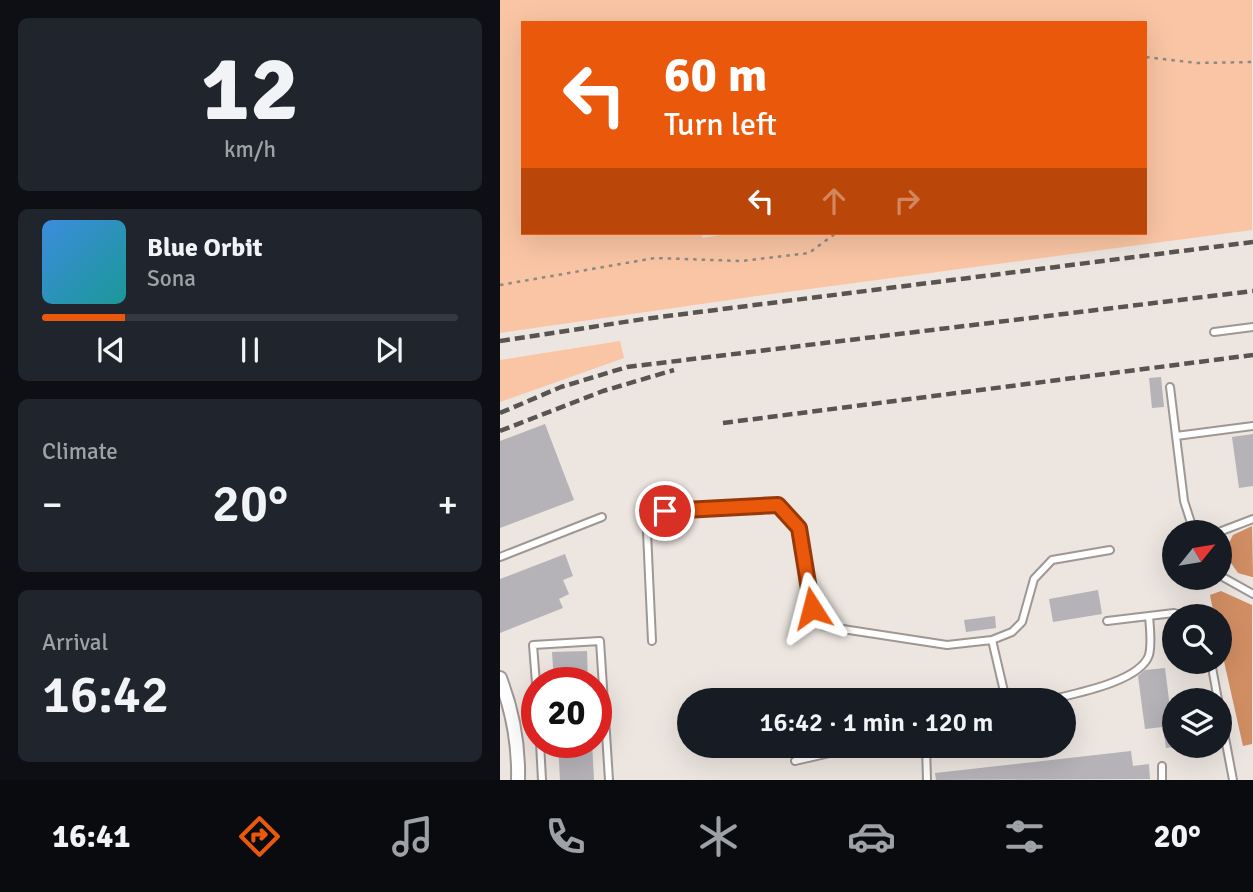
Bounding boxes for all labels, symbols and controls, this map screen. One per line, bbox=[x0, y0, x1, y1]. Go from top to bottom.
text: 12 bbox=[201, 33, 299, 146]
text: 60 m bbox=[664, 45, 767, 105]
icon: left bbox=[549, 49, 640, 140]
text: Turn left bbox=[664, 105, 777, 144]
text: km/h bbox=[224, 135, 276, 164]
icon: left bbox=[742, 182, 780, 220]
icon: ahead bbox=[815, 182, 853, 220]
icon: right bbox=[888, 182, 926, 220]
text: Blue Orbit bbox=[147, 232, 263, 264]
text: Sona bbox=[147, 264, 196, 293]
icon: previous bbox=[92, 331, 130, 369]
icon: pause bbox=[231, 331, 269, 369]
icon: next bbox=[370, 331, 408, 369]
text: Climate bbox=[42, 437, 118, 466]
text: 20° bbox=[212, 472, 288, 536]
text: − bbox=[42, 481, 63, 528]
text: + bbox=[437, 481, 458, 528]
pin bbox=[635, 481, 695, 541]
icon: arrive bbox=[646, 492, 684, 530]
north arrow bbox=[1162, 520, 1232, 590]
map controls bbox=[1162, 520, 1232, 758]
position arrow bbox=[775, 571, 849, 645]
button: search bbox=[1162, 604, 1232, 674]
text: Arrival bbox=[42, 628, 108, 657]
text: 16:42 bbox=[42, 663, 169, 727]
speed limit sign: 20 bbox=[521, 667, 612, 758]
button: layers bbox=[1162, 688, 1232, 758]
text: 16:42 · 1 min · 120 m bbox=[760, 707, 993, 739]
icon: directions bbox=[235, 812, 284, 861]
icon: music bbox=[388, 812, 437, 861]
icon: phone bbox=[541, 812, 590, 861]
icon: climate bbox=[694, 812, 743, 861]
icon: car bbox=[847, 812, 896, 861]
icon: filters bbox=[1000, 812, 1049, 861]
text: 16:41 bbox=[52, 817, 131, 856]
text: 20° bbox=[1153, 817, 1201, 856]

